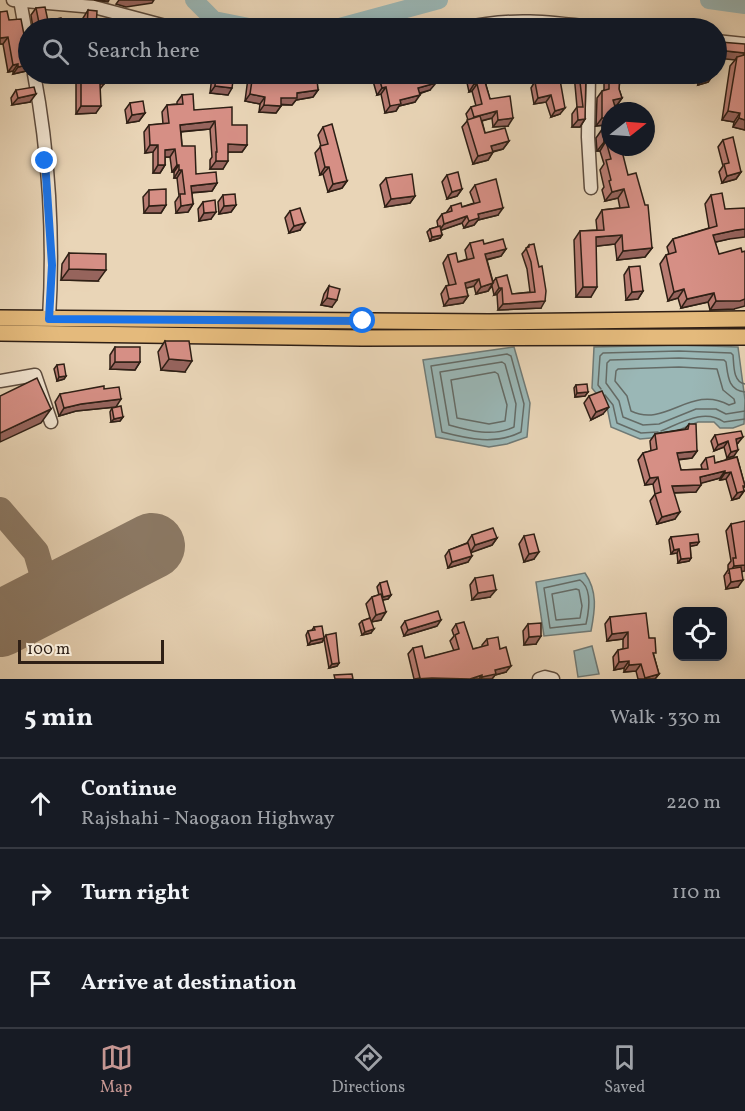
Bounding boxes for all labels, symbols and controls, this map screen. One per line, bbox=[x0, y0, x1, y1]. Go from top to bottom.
search box bbox=[18, 18, 727, 84]
icon: search bbox=[39, 35, 72, 68]
text: Search here bbox=[87, 36, 200, 67]
north arrow bbox=[601, 102, 655, 156]
route end bbox=[31, 147, 57, 173]
route start bbox=[349, 307, 375, 333]
map controls bbox=[673, 607, 727, 661]
button: locate bbox=[673, 607, 727, 661]
scale bar bbox=[18, 637, 164, 664]
text: 100 m bbox=[27, 639, 70, 661]
text: 5 min bbox=[24, 700, 93, 736]
text: Walk · 330 m bbox=[610, 704, 721, 732]
text: Continue bbox=[81, 774, 177, 805]
icon: ahead bbox=[24, 787, 57, 820]
text: 220 m bbox=[666, 789, 721, 817]
text: Rajshahi - Naogaon Highway bbox=[81, 805, 335, 833]
icon: right bbox=[24, 877, 57, 910]
text: Turn right bbox=[81, 878, 189, 909]
text: 110 m bbox=[672, 879, 721, 907]
icon: arrive bbox=[24, 967, 57, 1000]
text: Arrive at destination bbox=[81, 968, 297, 999]
tab: Map bbox=[100, 1041, 133, 1099]
tab: Directions bbox=[332, 1041, 405, 1099]
tab: Saved bbox=[604, 1041, 645, 1099]

